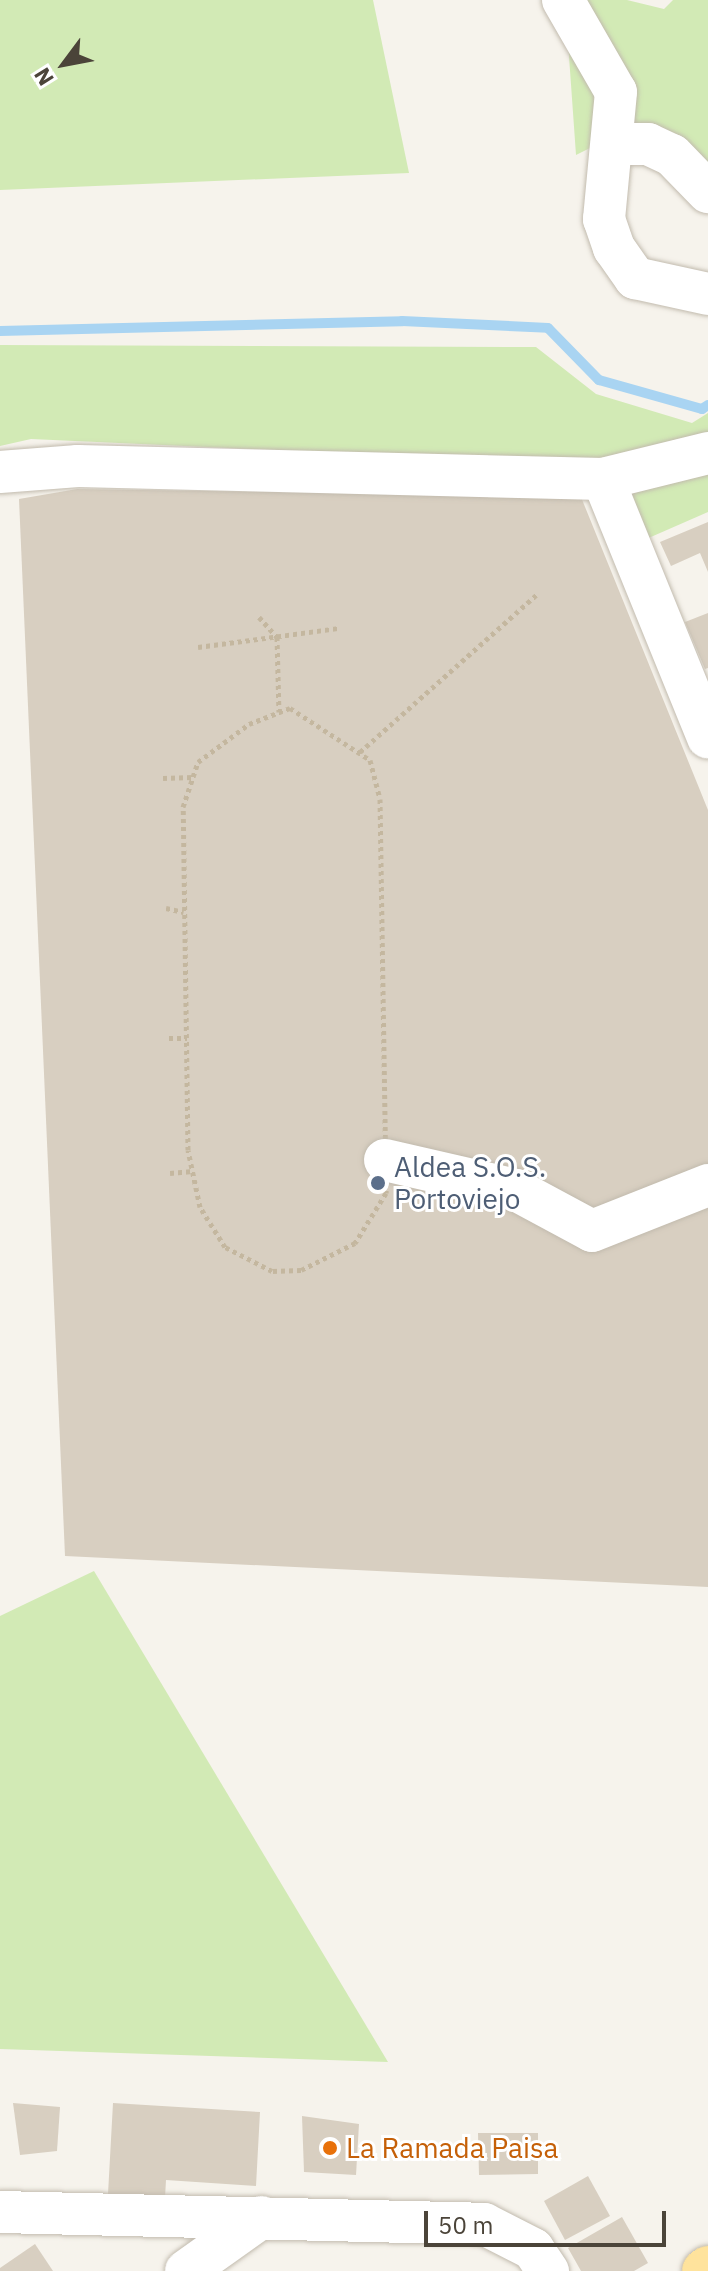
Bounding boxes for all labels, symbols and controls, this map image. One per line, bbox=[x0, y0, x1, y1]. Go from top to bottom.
north arrow bbox=[24, 24, 104, 104]
text: N bbox=[27, 63, 60, 91]
place label: Aldea S.O.S. Portoviejo bbox=[394, 1150, 546, 1216]
marker: Aldea S.O.S. Portoviejo bbox=[369, 1174, 387, 1192]
place label: La Ramada Paisa bbox=[346, 2131, 559, 2165]
marker: La Ramada Paisa bbox=[321, 2139, 339, 2157]
scale bar bbox=[428, 2195, 670, 2245]
text: 50 m bbox=[438, 2209, 493, 2241]

